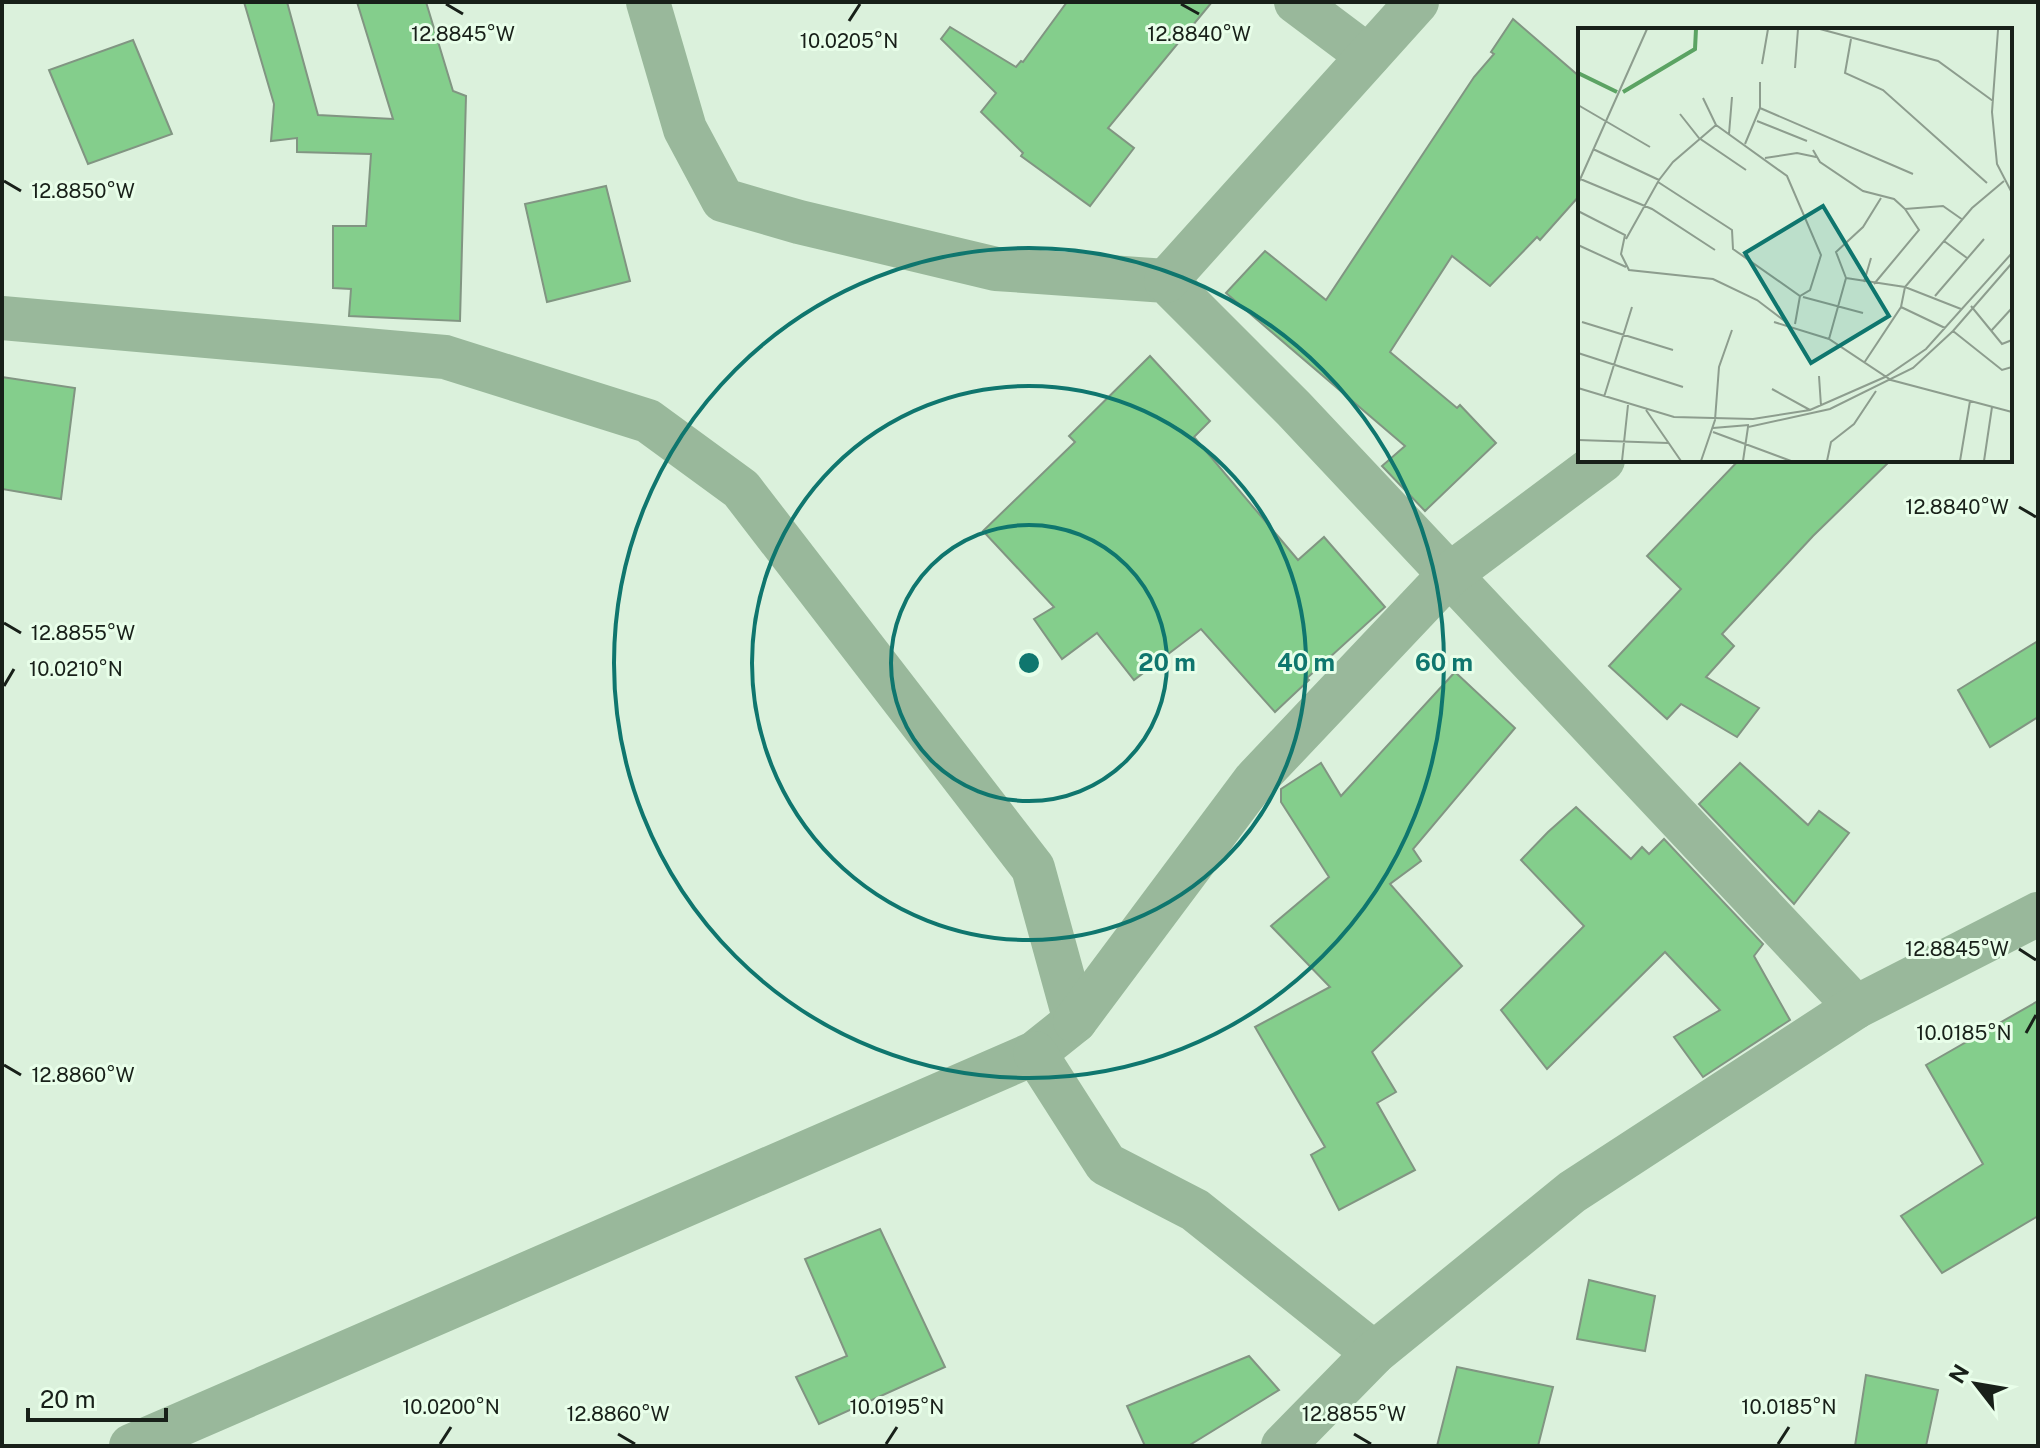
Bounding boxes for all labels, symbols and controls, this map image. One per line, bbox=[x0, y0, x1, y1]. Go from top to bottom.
text: 12.8845°W bbox=[411, 22, 515, 46]
text: 12.8840°W bbox=[1147, 22, 1251, 46]
inset map bbox=[1578, 28, 2012, 462]
text: 10.0205°N bbox=[800, 29, 898, 53]
text: 12.8850°W bbox=[31, 179, 135, 203]
text: 12.8840°W bbox=[1905, 495, 2009, 519]
text: 12.8855°W bbox=[31, 621, 135, 645]
text: 20 m bbox=[1138, 648, 1196, 676]
text: 40 m bbox=[1277, 648, 1335, 676]
text: 60 m bbox=[1415, 648, 1473, 676]
centre of rings bbox=[1015, 649, 1043, 677]
text: 10.0210°N bbox=[29, 657, 123, 681]
text: 12.8845°W bbox=[1905, 937, 2009, 961]
text: 10.0185°N bbox=[1916, 1021, 2012, 1045]
text: 12.8860°W bbox=[31, 1063, 135, 1087]
north arrow bbox=[1936, 1344, 2016, 1424]
text: N bbox=[1943, 1360, 1974, 1388]
scale bar bbox=[28, 1372, 166, 1422]
text: 20 m bbox=[40, 1385, 96, 1413]
text: 10.0200°N bbox=[402, 1395, 500, 1419]
text: 10.0195°N bbox=[850, 1395, 944, 1419]
text: 10.0185°N bbox=[1741, 1395, 1837, 1419]
text: 12.8860°W bbox=[566, 1402, 670, 1426]
text: 12.8855°W bbox=[1302, 1402, 1406, 1426]

